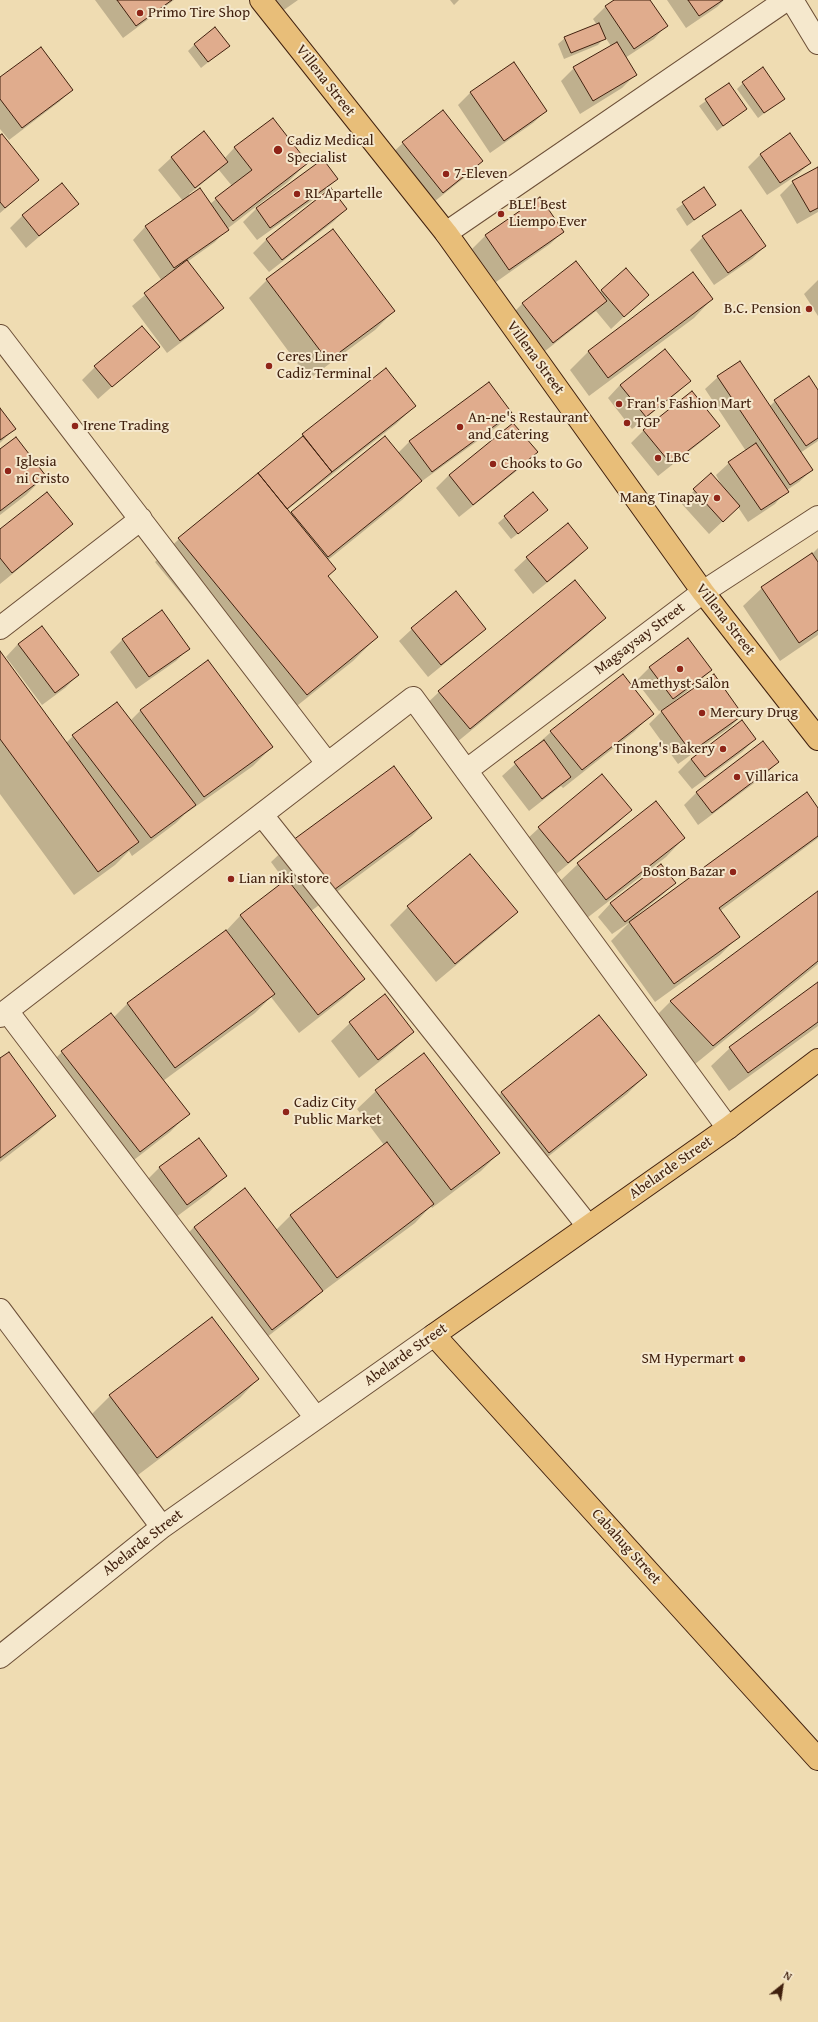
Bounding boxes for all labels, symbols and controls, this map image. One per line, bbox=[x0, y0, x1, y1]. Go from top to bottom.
place label: Primo Tire Shop bbox=[148, 4, 250, 22]
marker: Primo Tire Shop bbox=[135, 8, 145, 18]
street label: Villena Street bbox=[291, 41, 359, 121]
place label: Cadiz Medical Specialist bbox=[287, 132, 374, 167]
marker: Cadiz Medical Specialist bbox=[272, 144, 284, 156]
place label: 7-Eleven bbox=[454, 165, 508, 183]
marker: 7-Eleven bbox=[441, 169, 451, 179]
place label: RL Apartelle bbox=[305, 185, 383, 203]
marker: RL Apartelle bbox=[292, 189, 302, 199]
place label: BLE! Best Liempo Ever bbox=[509, 196, 587, 231]
marker: BLE! Best Liempo Ever bbox=[496, 209, 506, 219]
place label: B.C. Pension bbox=[724, 300, 801, 318]
marker: B.C. Pension bbox=[804, 304, 814, 314]
street label: Villena Street bbox=[502, 318, 568, 398]
place label: Ceres Liner Cadiz Terminal bbox=[277, 348, 372, 383]
marker: Ceres Liner Cadiz Terminal bbox=[264, 361, 274, 371]
place label: Fran's Fashion Mart bbox=[627, 395, 752, 413]
marker: Fran's Fashion Mart bbox=[614, 399, 624, 409]
place label: An-ne's Restaurant and Catering bbox=[468, 409, 588, 444]
place label: TGP bbox=[635, 414, 660, 432]
place label: Irene Trading bbox=[83, 417, 169, 435]
marker: TGP bbox=[622, 418, 632, 428]
marker: Irene Trading bbox=[70, 421, 80, 431]
marker: An-ne's Restaurant and Catering bbox=[455, 422, 465, 432]
place label: LBC bbox=[666, 449, 690, 467]
place label: Iglesia ni Cristo bbox=[16, 453, 69, 488]
marker: LBC bbox=[653, 453, 663, 463]
place label: Chooks to Go bbox=[501, 455, 583, 473]
marker: Chooks to Go bbox=[488, 459, 498, 469]
marker: Iglesia ni Cristo bbox=[3, 466, 13, 476]
place label: Mang Tinapay bbox=[620, 489, 709, 507]
marker: Mang Tinapay bbox=[712, 493, 722, 503]
street label: Villena Street bbox=[691, 580, 759, 660]
street label: Magsaysay Street bbox=[591, 599, 689, 679]
marker: Amethyst Salon bbox=[675, 664, 685, 674]
place label: Amethyst Salon bbox=[631, 675, 729, 693]
place label: Mercury Drug bbox=[710, 704, 798, 722]
marker: Mercury Drug bbox=[697, 708, 707, 718]
place label: Tinong's Bakery bbox=[614, 740, 715, 758]
marker: Tinong's Bakery bbox=[718, 744, 728, 754]
place label: Villarica bbox=[745, 768, 799, 786]
marker: Villarica bbox=[732, 772, 742, 782]
place label: Boston Bazar bbox=[643, 863, 725, 881]
marker: Boston Bazar bbox=[728, 867, 738, 877]
place label: Lian niki store bbox=[239, 870, 329, 888]
marker: Lian niki store bbox=[226, 874, 236, 884]
place label: Cadiz City Public Market bbox=[294, 1094, 382, 1129]
marker: Cadiz City Public Market bbox=[281, 1107, 291, 1117]
street label: Abelarde Street bbox=[626, 1133, 716, 1203]
street label: Abelarde Street bbox=[361, 1320, 451, 1390]
place label: SM Hypermart bbox=[642, 1350, 734, 1368]
marker: SM Hypermart bbox=[737, 1354, 747, 1364]
street label: Abelarde Street bbox=[99, 1506, 187, 1580]
street label: Cabahug Street bbox=[587, 1506, 665, 1588]
north arrow bbox=[762, 1966, 802, 2006]
text: N bbox=[781, 1967, 795, 1984]

